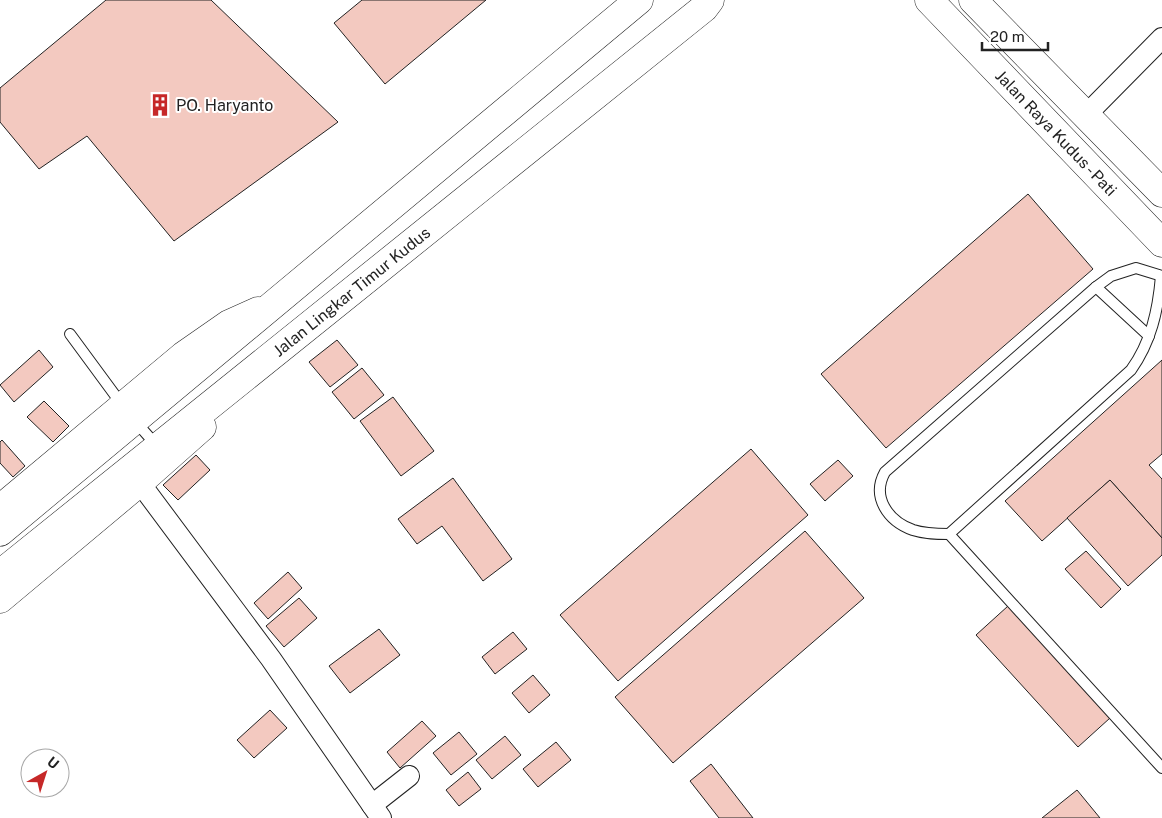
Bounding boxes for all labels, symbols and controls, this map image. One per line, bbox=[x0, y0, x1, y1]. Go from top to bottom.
scale bar bbox=[982, 20, 1048, 52]
text: 20 m bbox=[990, 28, 1025, 45]
street label: Jalan Raya Kudus - Pati bbox=[991, 66, 1121, 200]
building icon: PO. Haryanto bbox=[147, 92, 173, 118]
place label: PO. Haryanto bbox=[176, 96, 273, 115]
street label: Jalan Lingkar Timur Kudus bbox=[270, 223, 434, 361]
north arrow bbox=[20, 748, 70, 798]
text: U bbox=[44, 753, 62, 772]

